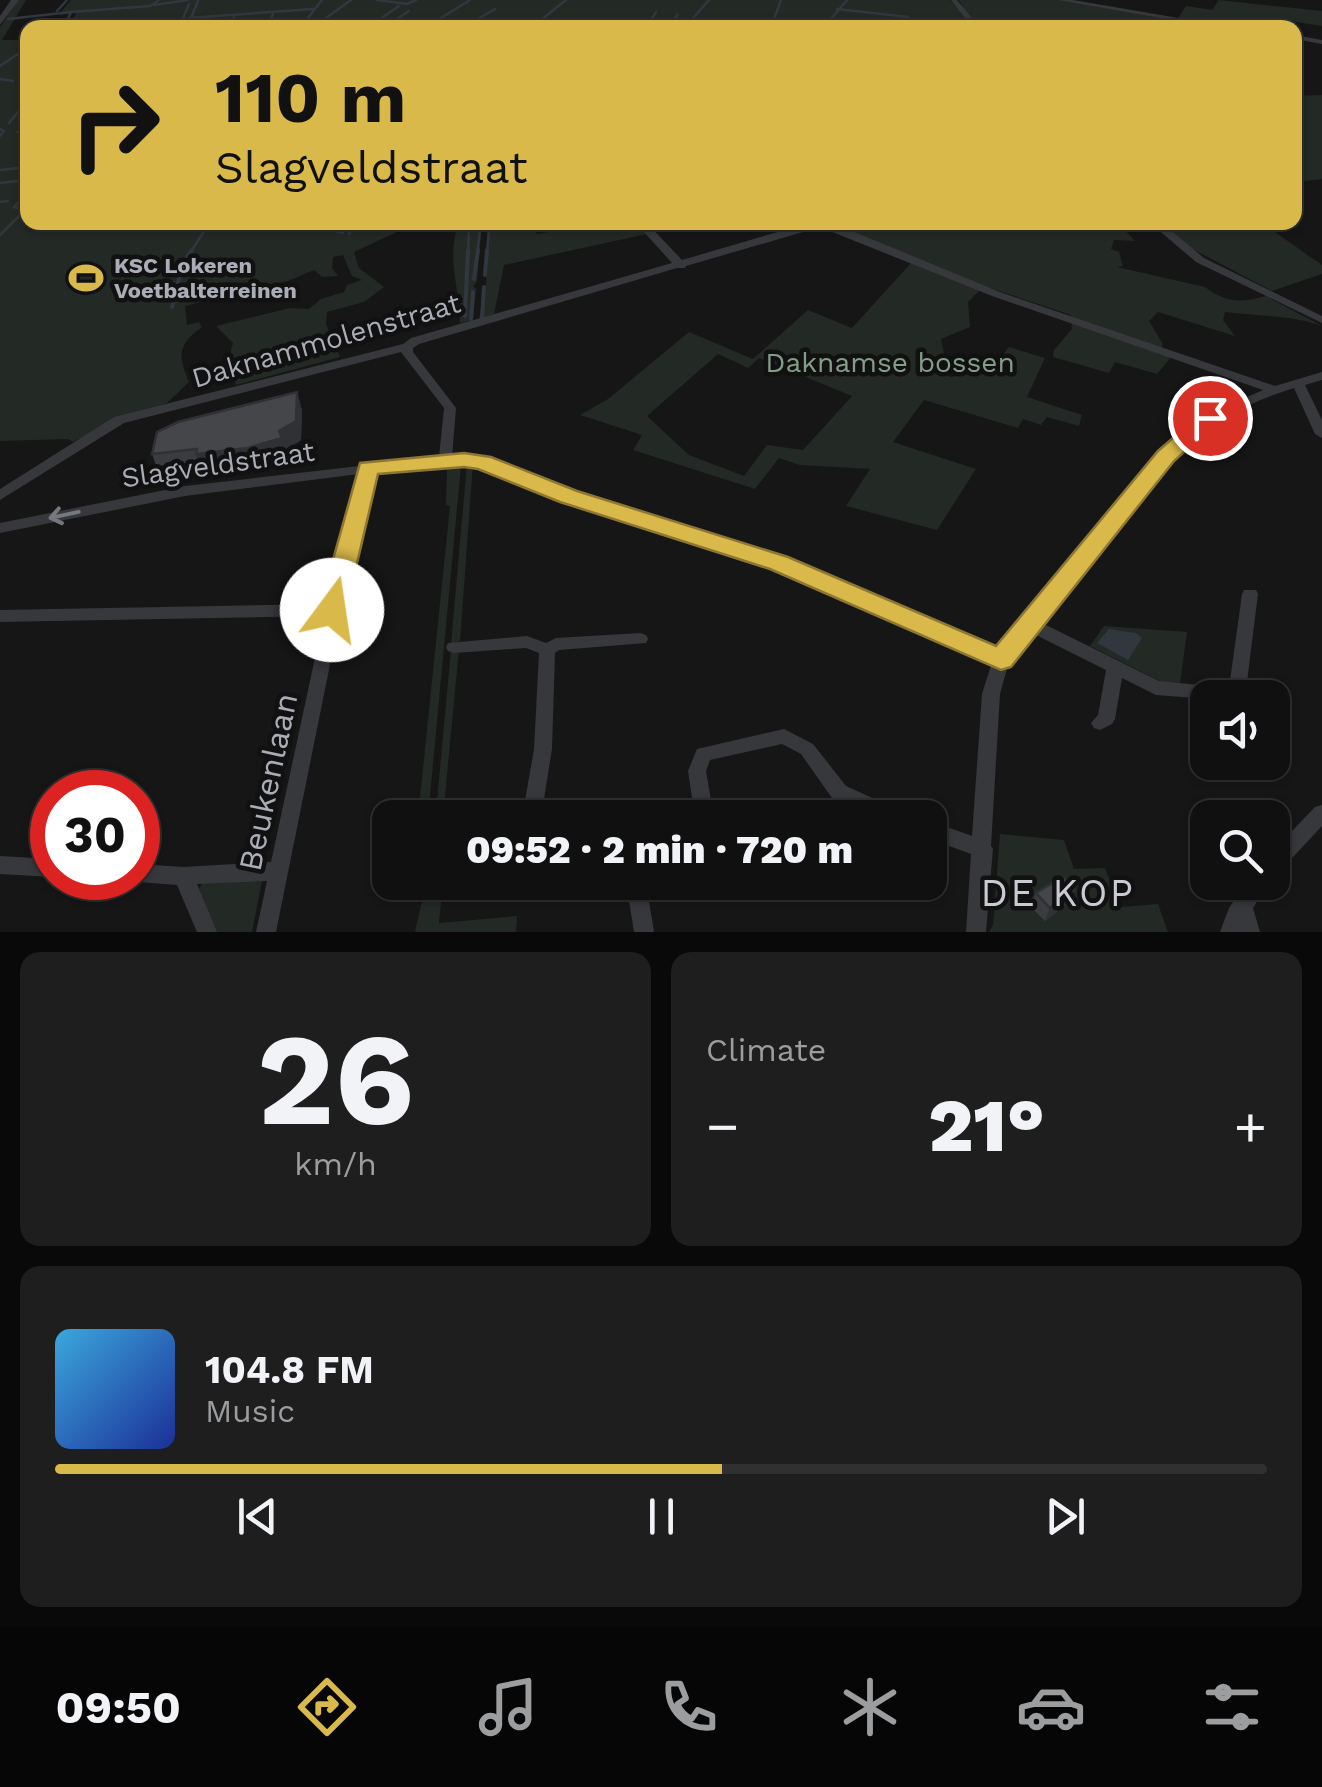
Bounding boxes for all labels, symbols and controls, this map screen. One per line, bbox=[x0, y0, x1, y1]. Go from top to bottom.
text: 110 m bbox=[215, 57, 406, 139]
icon: right bbox=[50, 60, 180, 190]
text: Slagveldstraat bbox=[215, 141, 528, 194]
place label: KSC Lokeren Voetbalterreinen bbox=[114, 253, 297, 303]
sports icon: KSC Lokeren Voetbalterreinen bbox=[67, 259, 105, 297]
street label: Daknammolenstraat bbox=[188, 286, 464, 395]
park label: Daknamse bossen bbox=[765, 346, 1015, 379]
pin bbox=[1168, 376, 1253, 461]
icon: arrive bbox=[1183, 391, 1238, 446]
street label: Slagveldstraat bbox=[119, 435, 317, 494]
one-way arrow bbox=[49, 506, 81, 525]
position arrow bbox=[280, 558, 384, 662]
map controls bbox=[1190, 680, 1290, 900]
button: sound bbox=[1190, 680, 1290, 780]
street label: Beukenlaan bbox=[231, 690, 305, 874]
speed limit sign: 30 bbox=[30, 770, 160, 900]
button: search bbox=[1190, 800, 1290, 900]
text: 09:52 · 2 min · 720 m bbox=[466, 828, 853, 872]
district label: DE KOP bbox=[981, 871, 1136, 915]
text: 26 bbox=[257, 1003, 414, 1156]
text: Climate bbox=[706, 1031, 826, 1069]
text: 21° bbox=[928, 1081, 1045, 1169]
text: − bbox=[706, 1094, 739, 1158]
text: + bbox=[1234, 1094, 1267, 1158]
text: km/h bbox=[294, 1145, 377, 1183]
text: 104.8 FM bbox=[205, 1348, 374, 1392]
text: Music bbox=[205, 1392, 295, 1430]
icon: previous bbox=[230, 1489, 285, 1544]
icon: pause bbox=[634, 1489, 689, 1544]
icon: next bbox=[1038, 1489, 1093, 1544]
icon: directions bbox=[292, 1672, 362, 1742]
icon: music bbox=[473, 1672, 543, 1742]
icon: phone bbox=[654, 1672, 724, 1742]
icon: climate bbox=[835, 1672, 905, 1742]
icon: car bbox=[1016, 1672, 1086, 1742]
icon: filters bbox=[1197, 1672, 1267, 1742]
text: 09:50 bbox=[55, 1681, 181, 1734]

